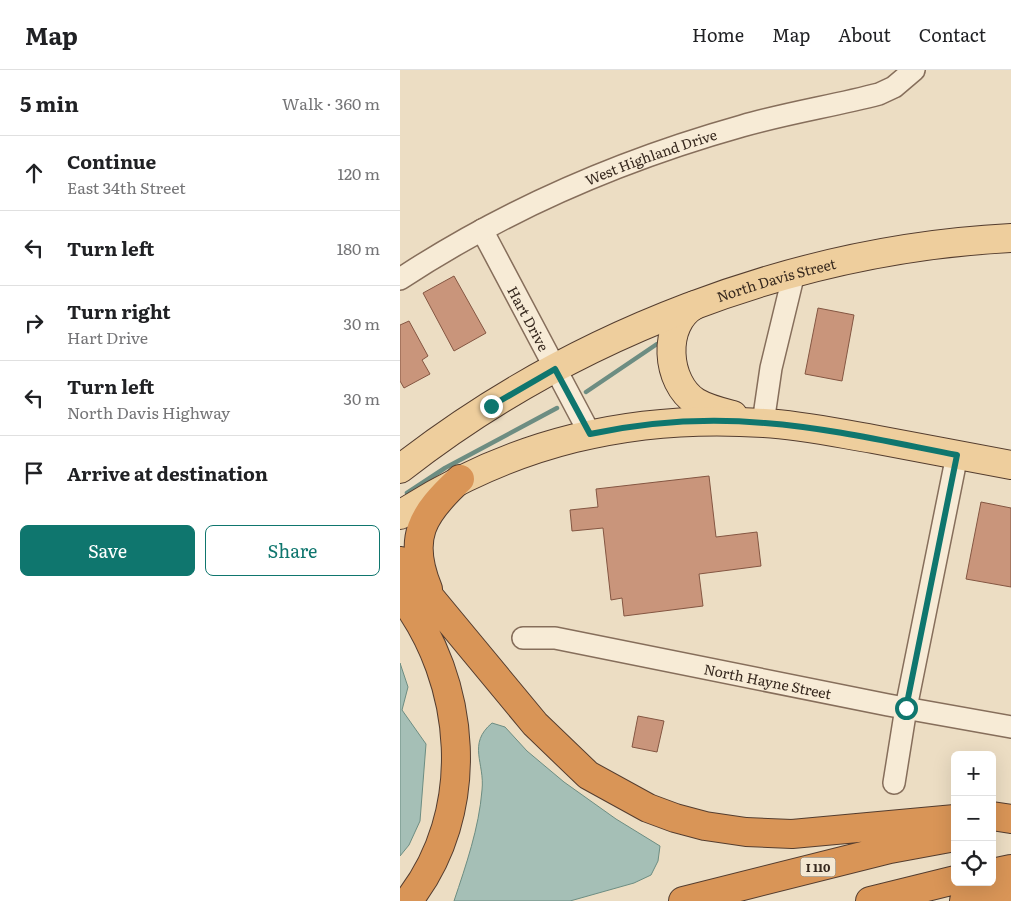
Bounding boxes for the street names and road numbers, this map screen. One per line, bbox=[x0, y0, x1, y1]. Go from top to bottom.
street label: West Highland Drive bbox=[582, 124, 719, 190]
street label: North Davis Street bbox=[714, 253, 838, 306]
street label: Hart Drive bbox=[503, 282, 554, 354]
street label: North Hayne Street bbox=[702, 658, 833, 703]
road number: I 110 bbox=[800, 858, 836, 876]

